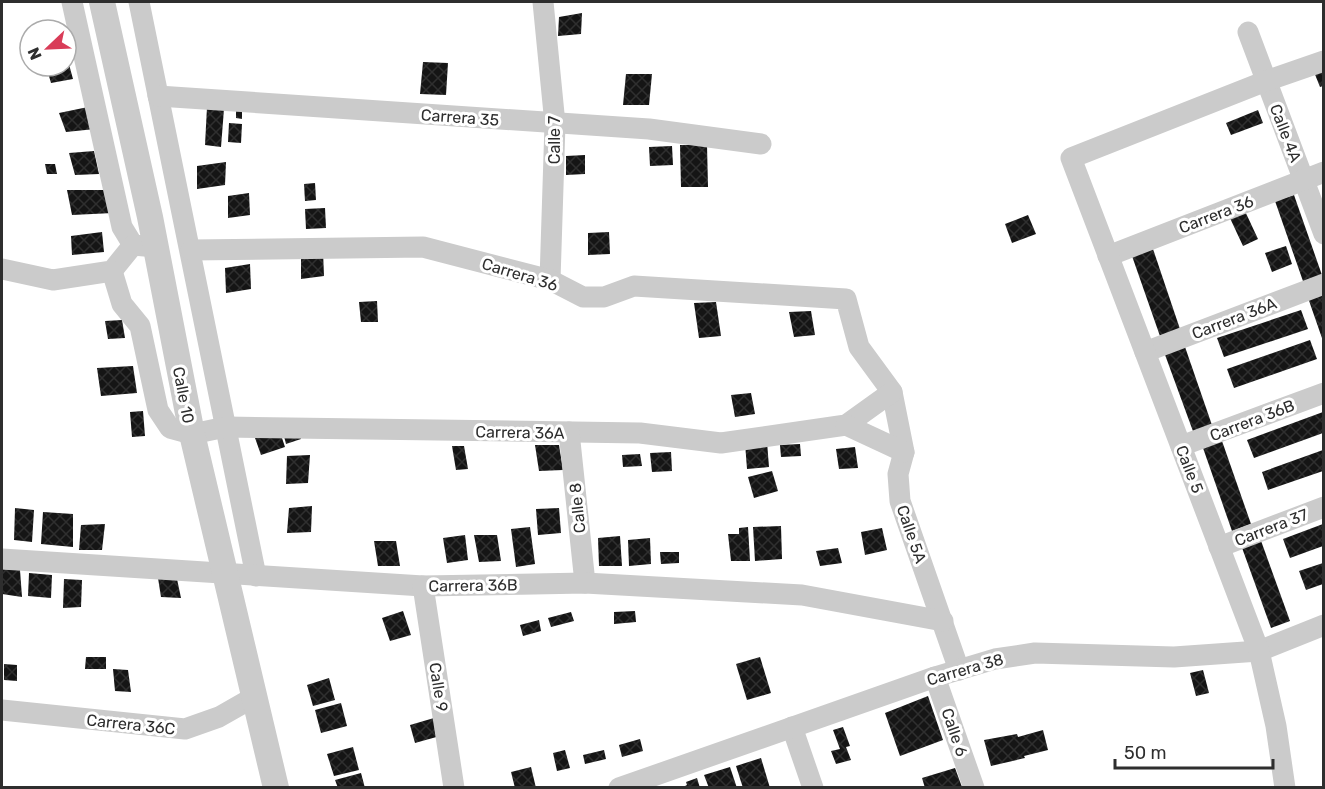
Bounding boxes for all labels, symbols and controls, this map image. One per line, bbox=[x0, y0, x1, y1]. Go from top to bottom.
north arrow bbox=[18, 18, 78, 78]
text: N bbox=[24, 45, 46, 63]
street label: Calle 4A bbox=[1266, 101, 1305, 165]
street label: Carrera 35 bbox=[420, 105, 500, 130]
street label: Calle 7 bbox=[545, 116, 564, 164]
street label: Carrera 36 bbox=[1176, 191, 1257, 237]
street label: Carrera 36 bbox=[480, 254, 560, 295]
street label: Carrera 36A bbox=[1189, 294, 1279, 343]
street label: Calle 10 bbox=[169, 365, 198, 425]
street label: Carrera 36B bbox=[1207, 396, 1297, 445]
street label: Carrera 36A bbox=[475, 422, 565, 443]
street label: Calle 5 bbox=[1172, 443, 1207, 496]
street label: Calle 8 bbox=[565, 482, 590, 534]
street label: Calle 5A bbox=[893, 503, 930, 566]
street label: Carrera 37 bbox=[1232, 505, 1311, 550]
street label: Carrera 36B bbox=[428, 575, 518, 596]
street label: Carrera 38 bbox=[925, 649, 1006, 689]
street label: Calle 9 bbox=[425, 661, 452, 713]
street label: Calle 6 bbox=[937, 706, 972, 759]
street label: Carrera 36C bbox=[86, 710, 176, 739]
scale bar bbox=[1115, 732, 1272, 770]
text: 50 m bbox=[1124, 742, 1167, 764]

